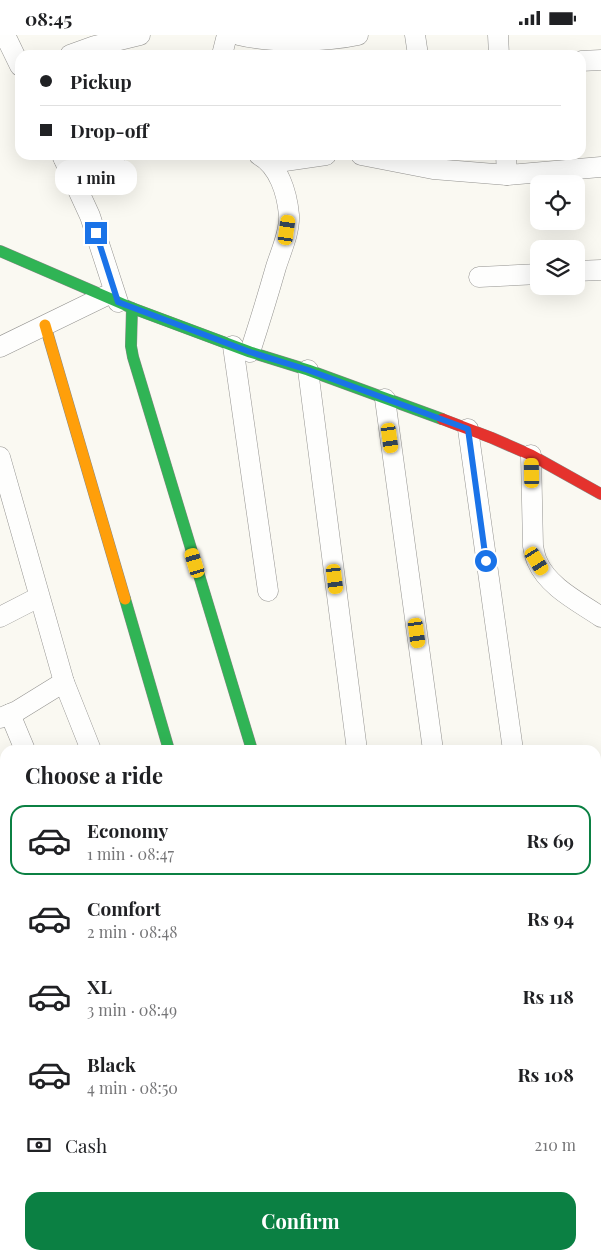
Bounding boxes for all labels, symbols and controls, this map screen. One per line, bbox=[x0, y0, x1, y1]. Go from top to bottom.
text: 08:45 bbox=[25, 5, 72, 31]
text: Pickup bbox=[70, 68, 132, 94]
text: Drop-off bbox=[70, 117, 148, 143]
callout: 1 min bbox=[55, 161, 137, 195]
text: 1 min bbox=[76, 167, 116, 188]
map controls bbox=[530, 175, 585, 295]
button: locate bbox=[530, 175, 585, 230]
car bbox=[277, 214, 296, 246]
route end bbox=[85, 222, 107, 244]
button: layers bbox=[530, 240, 585, 295]
car bbox=[380, 422, 399, 454]
car bbox=[524, 458, 539, 488]
car bbox=[522, 544, 551, 578]
car bbox=[183, 546, 206, 580]
route start bbox=[475, 550, 497, 572]
car bbox=[325, 563, 344, 595]
car bbox=[407, 617, 426, 649]
text: Choose a ride bbox=[25, 760, 163, 790]
text: Economy bbox=[87, 817, 168, 843]
icon: car bbox=[27, 818, 72, 863]
text: Rs 69 bbox=[526, 827, 574, 853]
text: 1 min · 08:47 bbox=[87, 843, 174, 864]
text: Comfort bbox=[87, 895, 161, 921]
icon: car bbox=[27, 896, 72, 941]
text: Rs 94 bbox=[527, 905, 574, 931]
text: 2 min · 08:48 bbox=[87, 921, 178, 942]
text: XL bbox=[87, 973, 112, 999]
icon: car bbox=[27, 974, 72, 1019]
text: Rs 118 bbox=[522, 983, 574, 1009]
text: 3 min · 08:49 bbox=[87, 999, 177, 1020]
text: Black bbox=[87, 1051, 136, 1077]
icon: car bbox=[27, 1052, 72, 1097]
text: Rs 108 bbox=[517, 1061, 574, 1087]
text: 4 min · 08:50 bbox=[87, 1077, 178, 1098]
icon: cash bbox=[25, 1131, 53, 1159]
text: Cash bbox=[65, 1132, 107, 1158]
text: 210 m bbox=[535, 1134, 576, 1155]
button: Confirm bbox=[25, 1192, 576, 1250]

